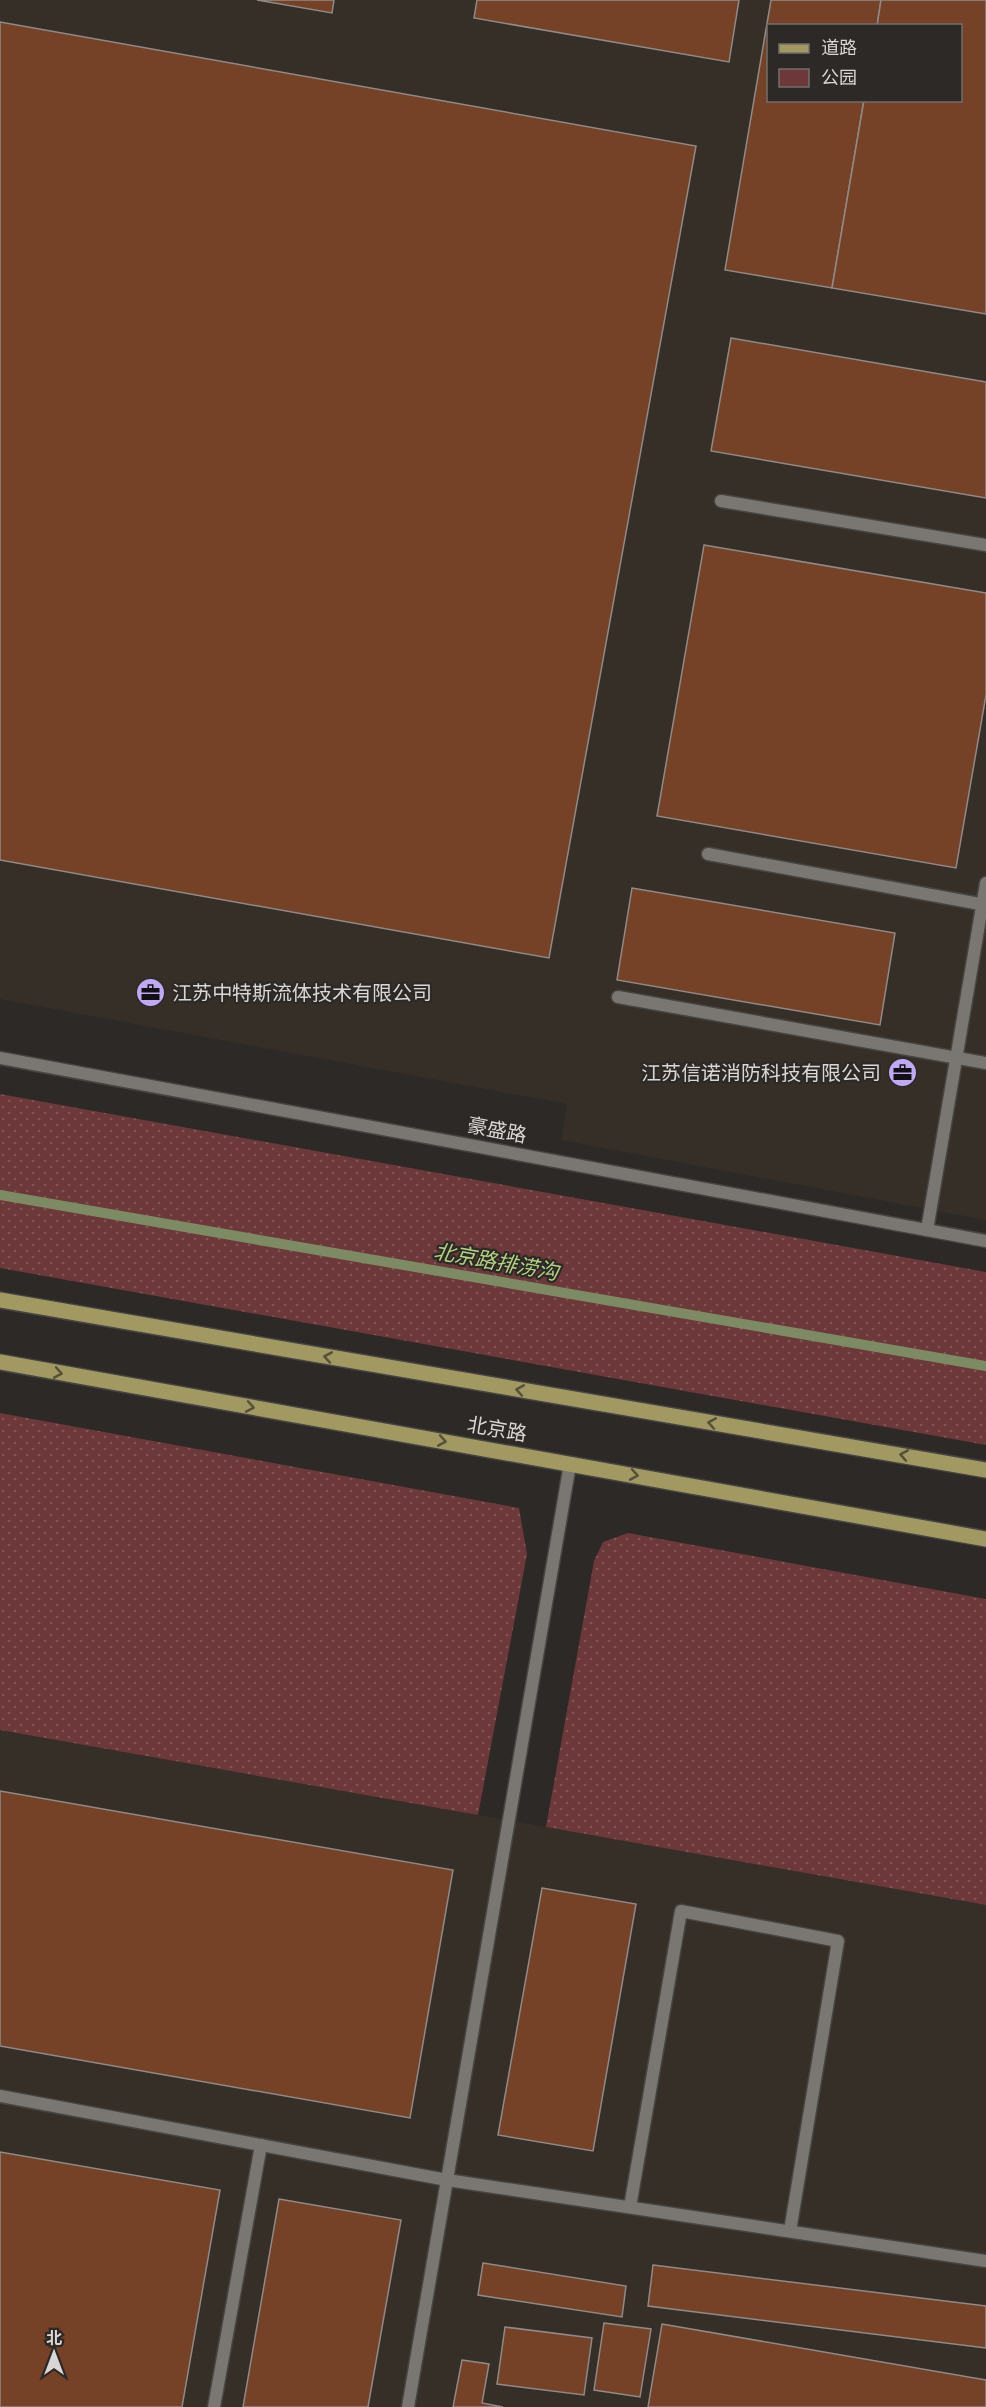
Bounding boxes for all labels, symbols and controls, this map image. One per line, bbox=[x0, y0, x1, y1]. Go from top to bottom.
legend bbox=[767, 24, 962, 102]
text: 道路 bbox=[821, 36, 857, 59]
text: 公园 bbox=[821, 66, 857, 89]
office icon: 江苏中特斯流体技术有限公司 bbox=[135, 977, 167, 1009]
place label: 江苏中特斯流体技术有限公司 bbox=[172, 980, 432, 1005]
office icon: 江苏信诺消防科技有限公司 bbox=[886, 1057, 918, 1089]
place label: 江苏信诺消防科技有限公司 bbox=[641, 1060, 881, 1085]
street label: 豪盛路 bbox=[465, 1112, 529, 1148]
water label: 北京路排涝沟 bbox=[432, 1237, 562, 1286]
one-way arrow bbox=[323, 1351, 332, 1363]
one-way arrow bbox=[53, 1366, 62, 1378]
one-way arrow bbox=[515, 1384, 524, 1396]
one-way arrow bbox=[244, 1400, 254, 1413]
street label: 北京路 bbox=[465, 1411, 529, 1446]
one-way arrow bbox=[707, 1417, 717, 1429]
one-way arrow bbox=[436, 1434, 446, 1447]
one-way arrow bbox=[899, 1450, 909, 1462]
one-way arrow bbox=[628, 1468, 638, 1481]
north arrow bbox=[24, 2323, 84, 2383]
text: 北 bbox=[46, 2328, 62, 2348]

